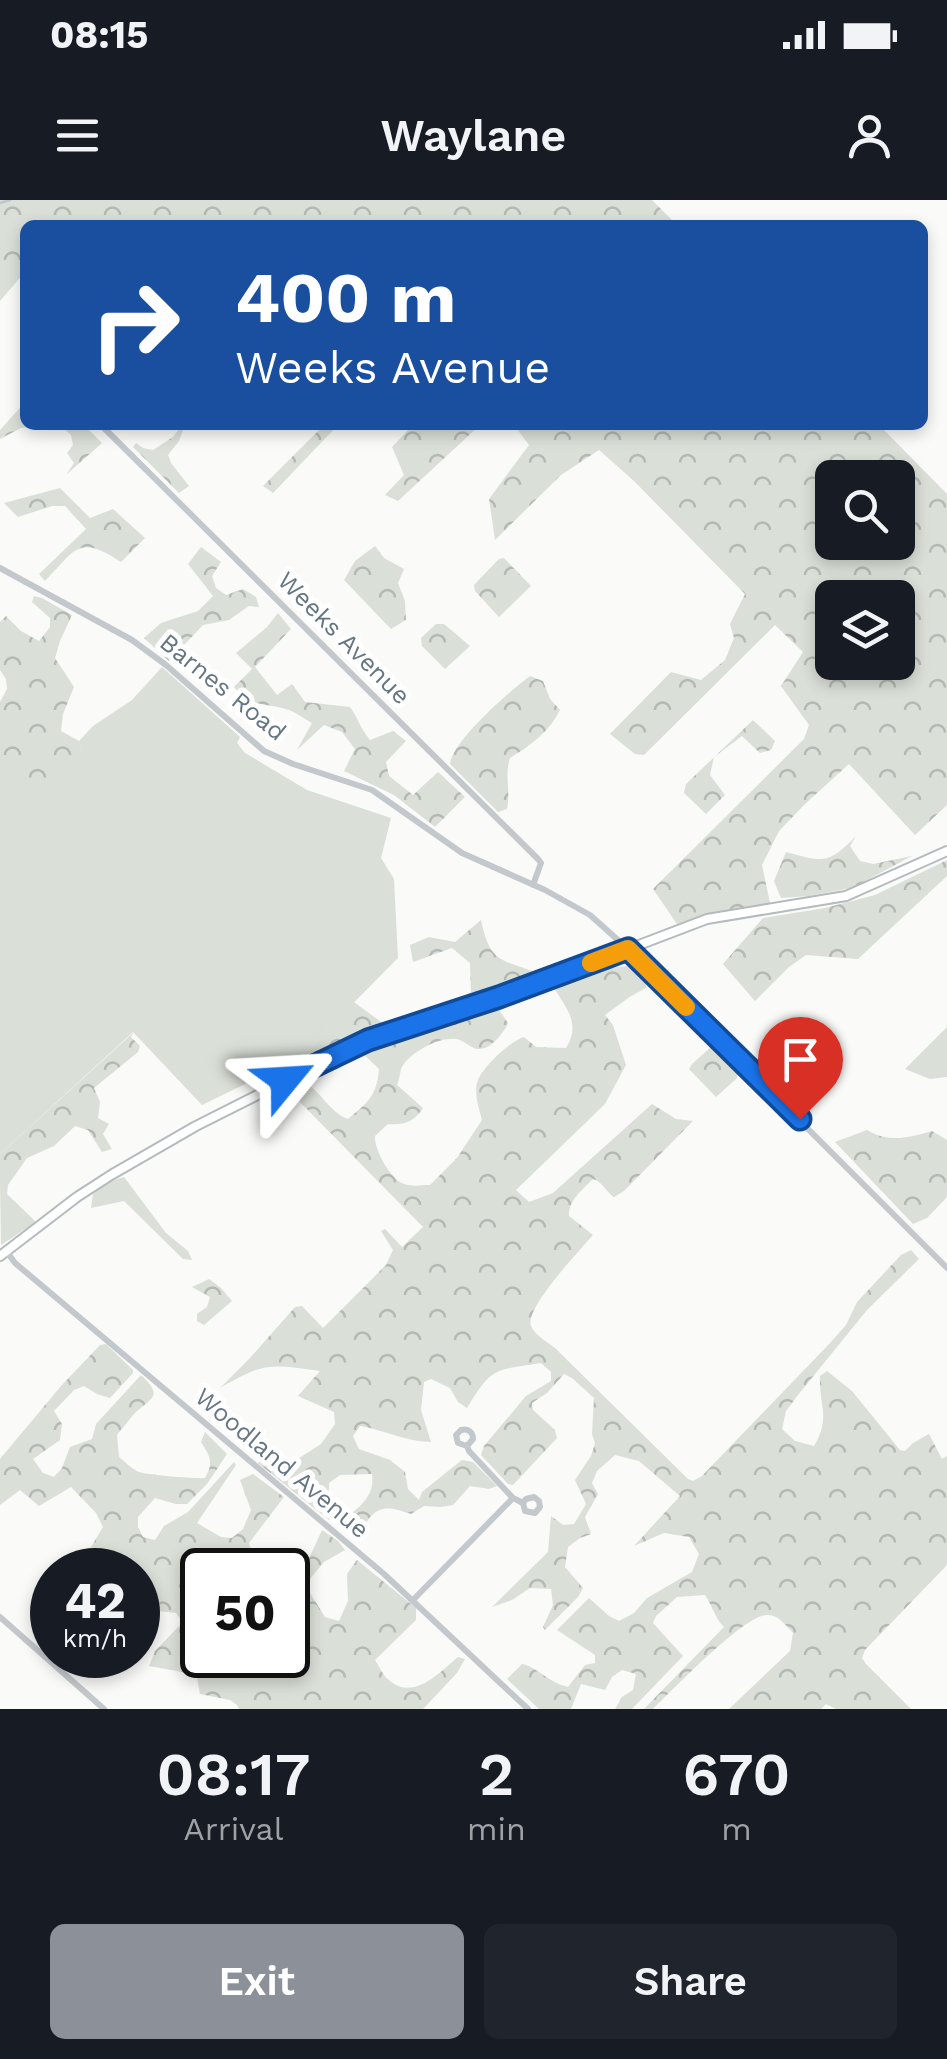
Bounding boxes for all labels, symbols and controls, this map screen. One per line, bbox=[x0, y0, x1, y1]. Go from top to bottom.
text: 08:15 bbox=[50, 13, 148, 57]
icon: menu bbox=[50, 108, 105, 163]
icon: person bbox=[842, 108, 897, 163]
text: Waylane bbox=[381, 109, 566, 162]
text: 400 m bbox=[235, 257, 456, 339]
icon: right bbox=[70, 260, 200, 390]
text: Weeks Avenue bbox=[235, 341, 550, 394]
map controls bbox=[815, 460, 915, 680]
button: search bbox=[815, 460, 915, 560]
street label: Weeks Avenue bbox=[272, 566, 416, 710]
button: layers bbox=[815, 580, 915, 680]
street label: Barnes Road bbox=[154, 627, 292, 747]
pin bbox=[758, 1017, 843, 1120]
position arrow bbox=[233, 1028, 337, 1132]
icon: arrive bbox=[773, 1032, 828, 1087]
street label: Woodland Avenue bbox=[189, 1382, 375, 1544]
speed limit sign: 50 bbox=[180, 1548, 310, 1678]
text: 42 bbox=[64, 1571, 126, 1630]
text: km/h bbox=[63, 1624, 127, 1653]
text: 08:17 bbox=[157, 1739, 311, 1810]
text: 2 bbox=[479, 1739, 514, 1810]
text: 670 bbox=[682, 1739, 790, 1810]
text: Arrival bbox=[184, 1810, 283, 1848]
text: min bbox=[467, 1810, 526, 1848]
text: m bbox=[721, 1810, 752, 1848]
button: Exit bbox=[50, 1924, 464, 2039]
button: Share bbox=[484, 1924, 897, 2039]

